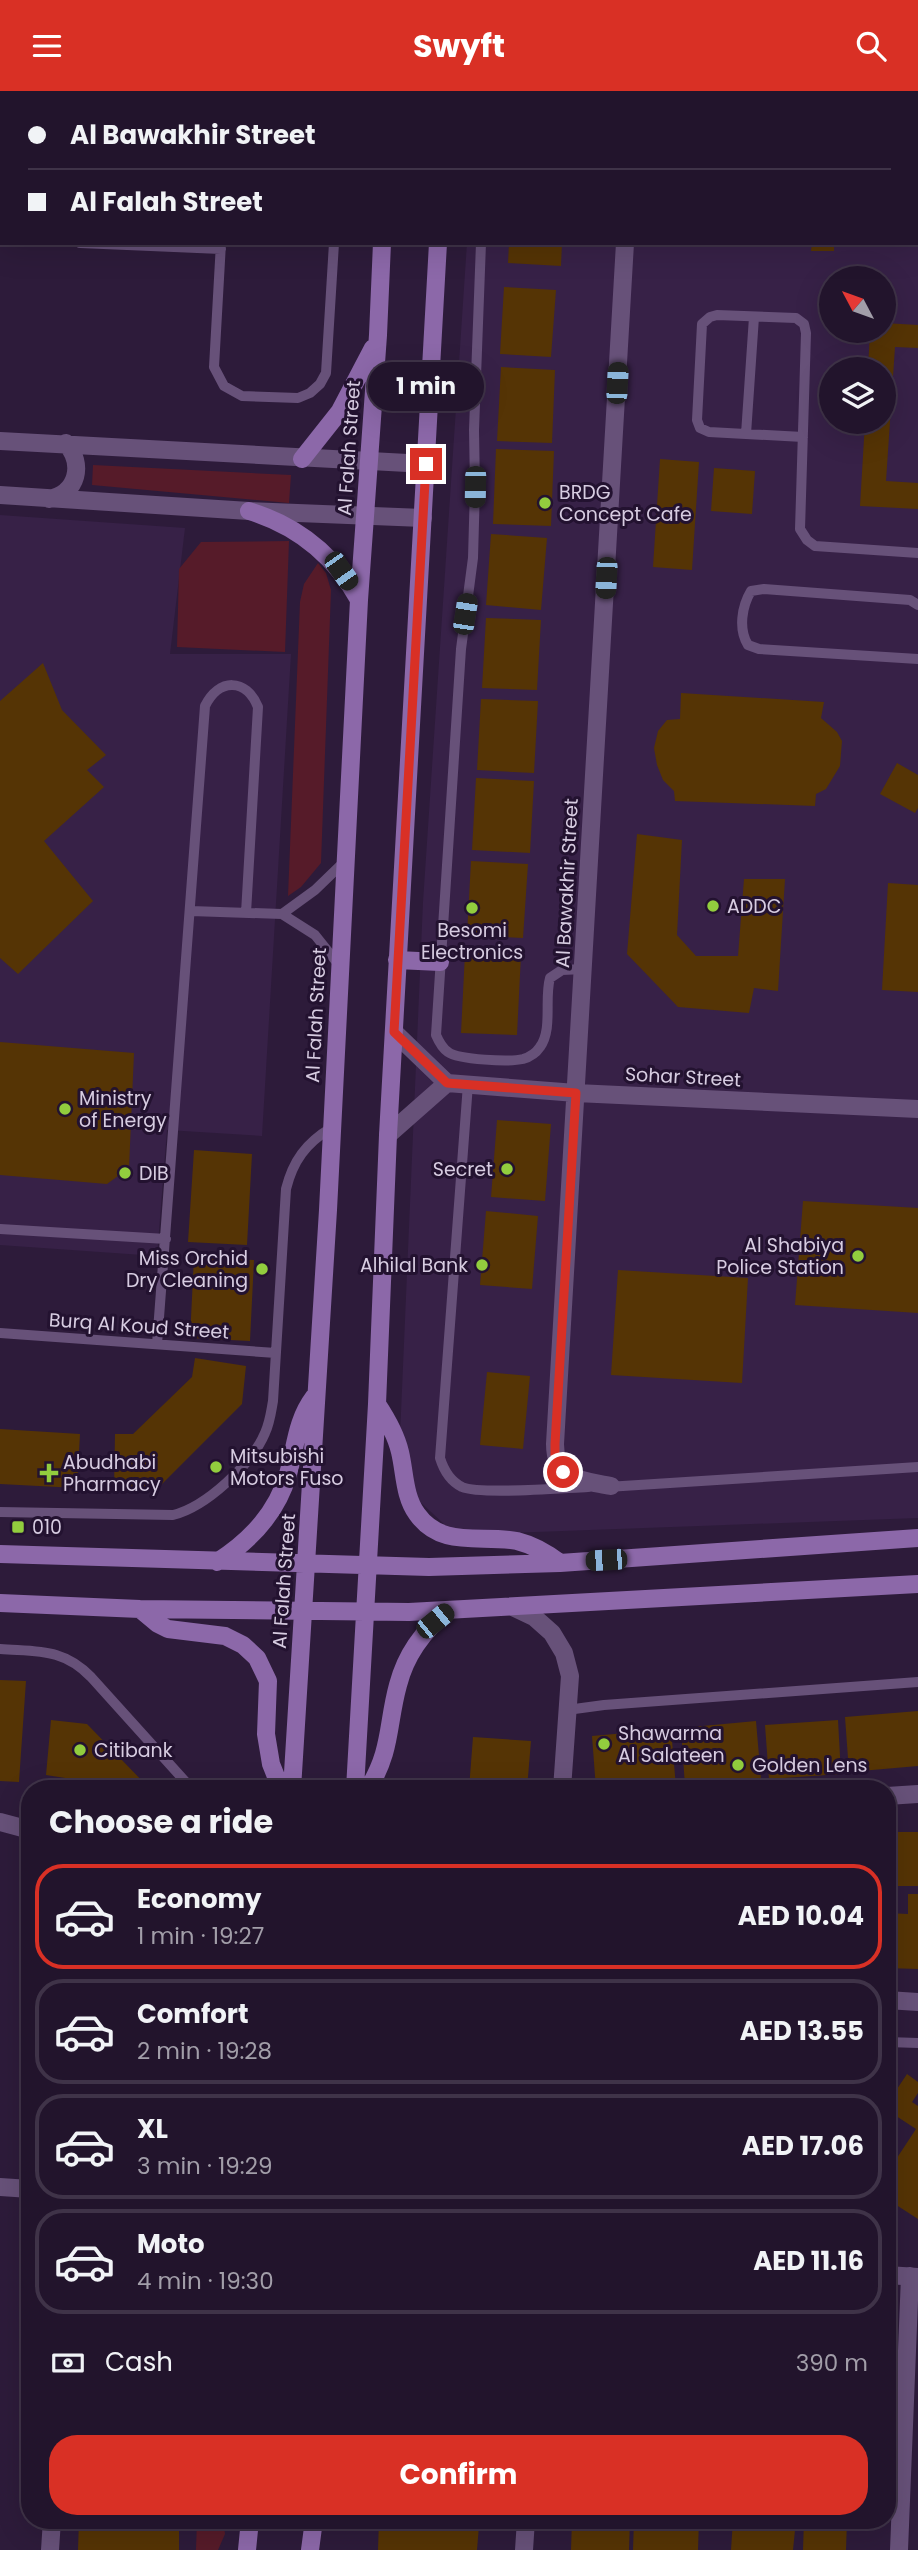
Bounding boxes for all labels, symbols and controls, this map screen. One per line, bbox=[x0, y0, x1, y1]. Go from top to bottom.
text: Swyft bbox=[413, 23, 505, 68]
icon: menu bbox=[28, 27, 66, 65]
icon: search bbox=[852, 27, 890, 65]
text: Al Bawakhir Street bbox=[70, 117, 315, 153]
text: Al Falah Street bbox=[70, 184, 263, 220]
north arrow bbox=[819, 266, 896, 343]
map controls bbox=[819, 266, 896, 434]
button: layers bbox=[819, 357, 896, 434]
car bbox=[606, 361, 629, 405]
callout: 1 min bbox=[368, 363, 484, 411]
text: 1 min bbox=[396, 370, 456, 402]
street label: Al Falah Street bbox=[331, 379, 367, 516]
route end bbox=[410, 448, 442, 480]
car bbox=[465, 466, 486, 508]
place label: BRDG Concept Cafe bbox=[559, 479, 692, 528]
marker: BRDG Concept Cafe bbox=[537, 495, 553, 511]
car bbox=[321, 548, 362, 594]
car bbox=[595, 556, 618, 600]
car bbox=[452, 592, 479, 636]
street label: Al Bawakhir Street bbox=[549, 797, 585, 969]
place label: ADDC bbox=[727, 893, 781, 920]
marker: ADDC bbox=[705, 898, 721, 914]
marker: Besomi Electronics bbox=[464, 900, 480, 916]
place label: Besomi Electronics bbox=[421, 917, 523, 966]
street label: Al Falah Street bbox=[299, 947, 333, 1083]
street label: Sohar Street bbox=[624, 1060, 742, 1094]
place label: Ministry of Energy bbox=[79, 1085, 167, 1134]
marker: Ministry of Energy bbox=[57, 1101, 73, 1117]
place label: Secret bbox=[433, 1156, 493, 1183]
place label: DIB bbox=[139, 1160, 169, 1187]
marker: Secret bbox=[499, 1161, 515, 1177]
marker: DIB bbox=[117, 1165, 133, 1181]
place label: Al Shabiya Police Station bbox=[716, 1232, 844, 1281]
place label: Miss Orchid Dry Cleaning bbox=[126, 1245, 248, 1294]
marker: Al Shabiya Police Station bbox=[850, 1248, 866, 1264]
place label: Alhilal Bank bbox=[360, 1252, 468, 1279]
marker: Alhilal Bank bbox=[474, 1257, 490, 1273]
marker: Miss Orchid Dry Cleaning bbox=[254, 1261, 270, 1277]
street label: Burq Al Koud Street bbox=[48, 1306, 230, 1346]
place label: Mitsubishi Motors Fuso bbox=[230, 1443, 344, 1492]
place label: Abudhabi Pharmacy bbox=[63, 1449, 161, 1498]
route start bbox=[547, 1456, 579, 1488]
marker: Mitsubishi Motors Fuso bbox=[208, 1459, 224, 1475]
marker: Abudhabi Pharmacy bbox=[41, 1465, 57, 1481]
street label: Al Falah Street bbox=[266, 1512, 302, 1649]
place label: 010 bbox=[32, 1514, 62, 1541]
marker: 010 bbox=[10, 1519, 26, 1535]
car bbox=[585, 1548, 628, 1572]
car bbox=[413, 1600, 458, 1642]
place label: Shawarma Al Salateen bbox=[618, 1720, 725, 1769]
marker: Shawarma Al Salateen bbox=[596, 1736, 612, 1752]
place label: Citibank bbox=[94, 1737, 173, 1764]
marker: Citibank bbox=[72, 1742, 88, 1758]
place label: Golden Lens bbox=[752, 1752, 868, 1779]
marker: Golden Lens bbox=[730, 1757, 746, 1773]
text: Choose a ride bbox=[49, 1799, 273, 1844]
text: Economy bbox=[137, 1881, 261, 1917]
icon: car bbox=[53, 1885, 116, 1948]
text: AED 10.04 bbox=[738, 1898, 864, 1934]
text: 1 min · 19:27 bbox=[137, 1920, 264, 1952]
text: Comfort bbox=[137, 1996, 249, 2032]
icon: car bbox=[53, 2000, 116, 2063]
text: AED 13.55 bbox=[740, 2013, 864, 2049]
text: 2 min · 19:28 bbox=[137, 2035, 272, 2067]
text: XL bbox=[137, 2111, 168, 2147]
icon: car bbox=[53, 2115, 116, 2178]
text: AED 17.06 bbox=[742, 2128, 864, 2164]
text: 3 min · 19:29 bbox=[137, 2150, 272, 2182]
text: Moto bbox=[137, 2226, 205, 2262]
icon: car bbox=[53, 2230, 116, 2293]
text: AED 11.16 bbox=[753, 2243, 864, 2279]
text: 4 min · 19:30 bbox=[137, 2265, 274, 2297]
icon: cash bbox=[49, 2344, 87, 2382]
text: Cash bbox=[105, 2344, 173, 2380]
text: 390 m bbox=[796, 2347, 868, 2379]
button: Confirm bbox=[49, 2435, 868, 2515]

